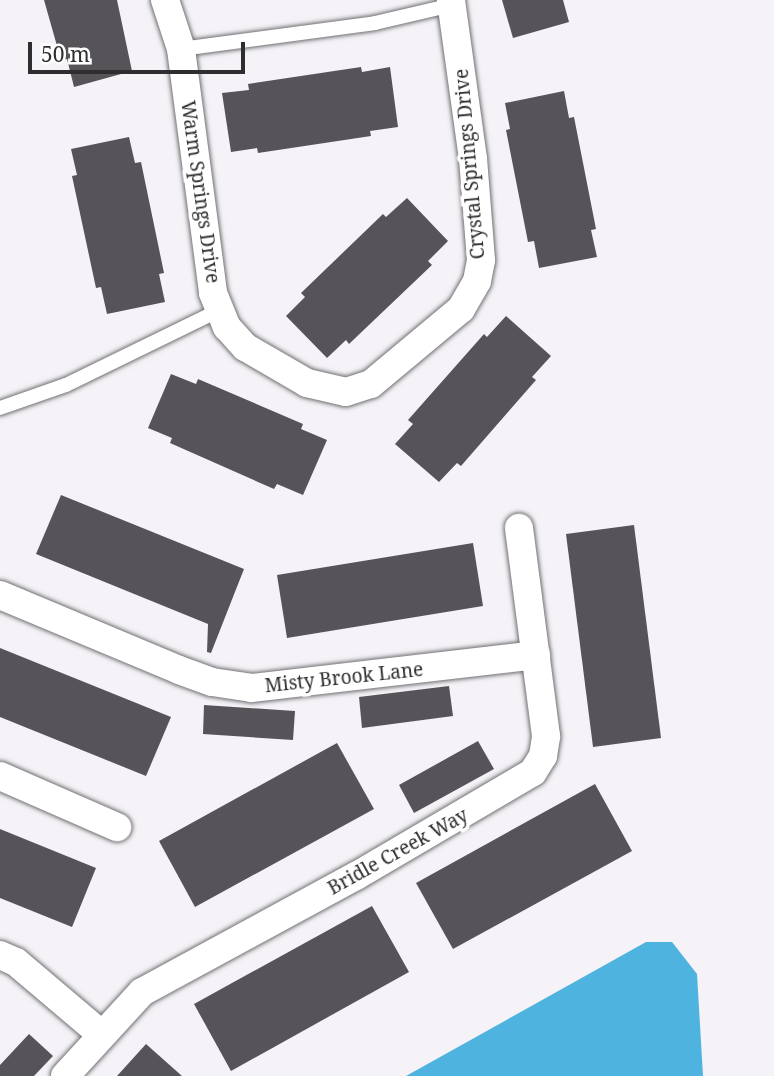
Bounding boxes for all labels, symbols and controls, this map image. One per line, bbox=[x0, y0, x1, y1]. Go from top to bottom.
scale bar bbox=[32, 28, 248, 72]
text: 50 m bbox=[41, 40, 90, 68]
street label: Crystal Springs Drive bbox=[450, 68, 490, 260]
street label: Warm Springs Drive bbox=[176, 99, 224, 285]
street label: Misty Brook Lane bbox=[264, 658, 424, 698]
street label: Bridle Creek Way bbox=[324, 804, 472, 900]

